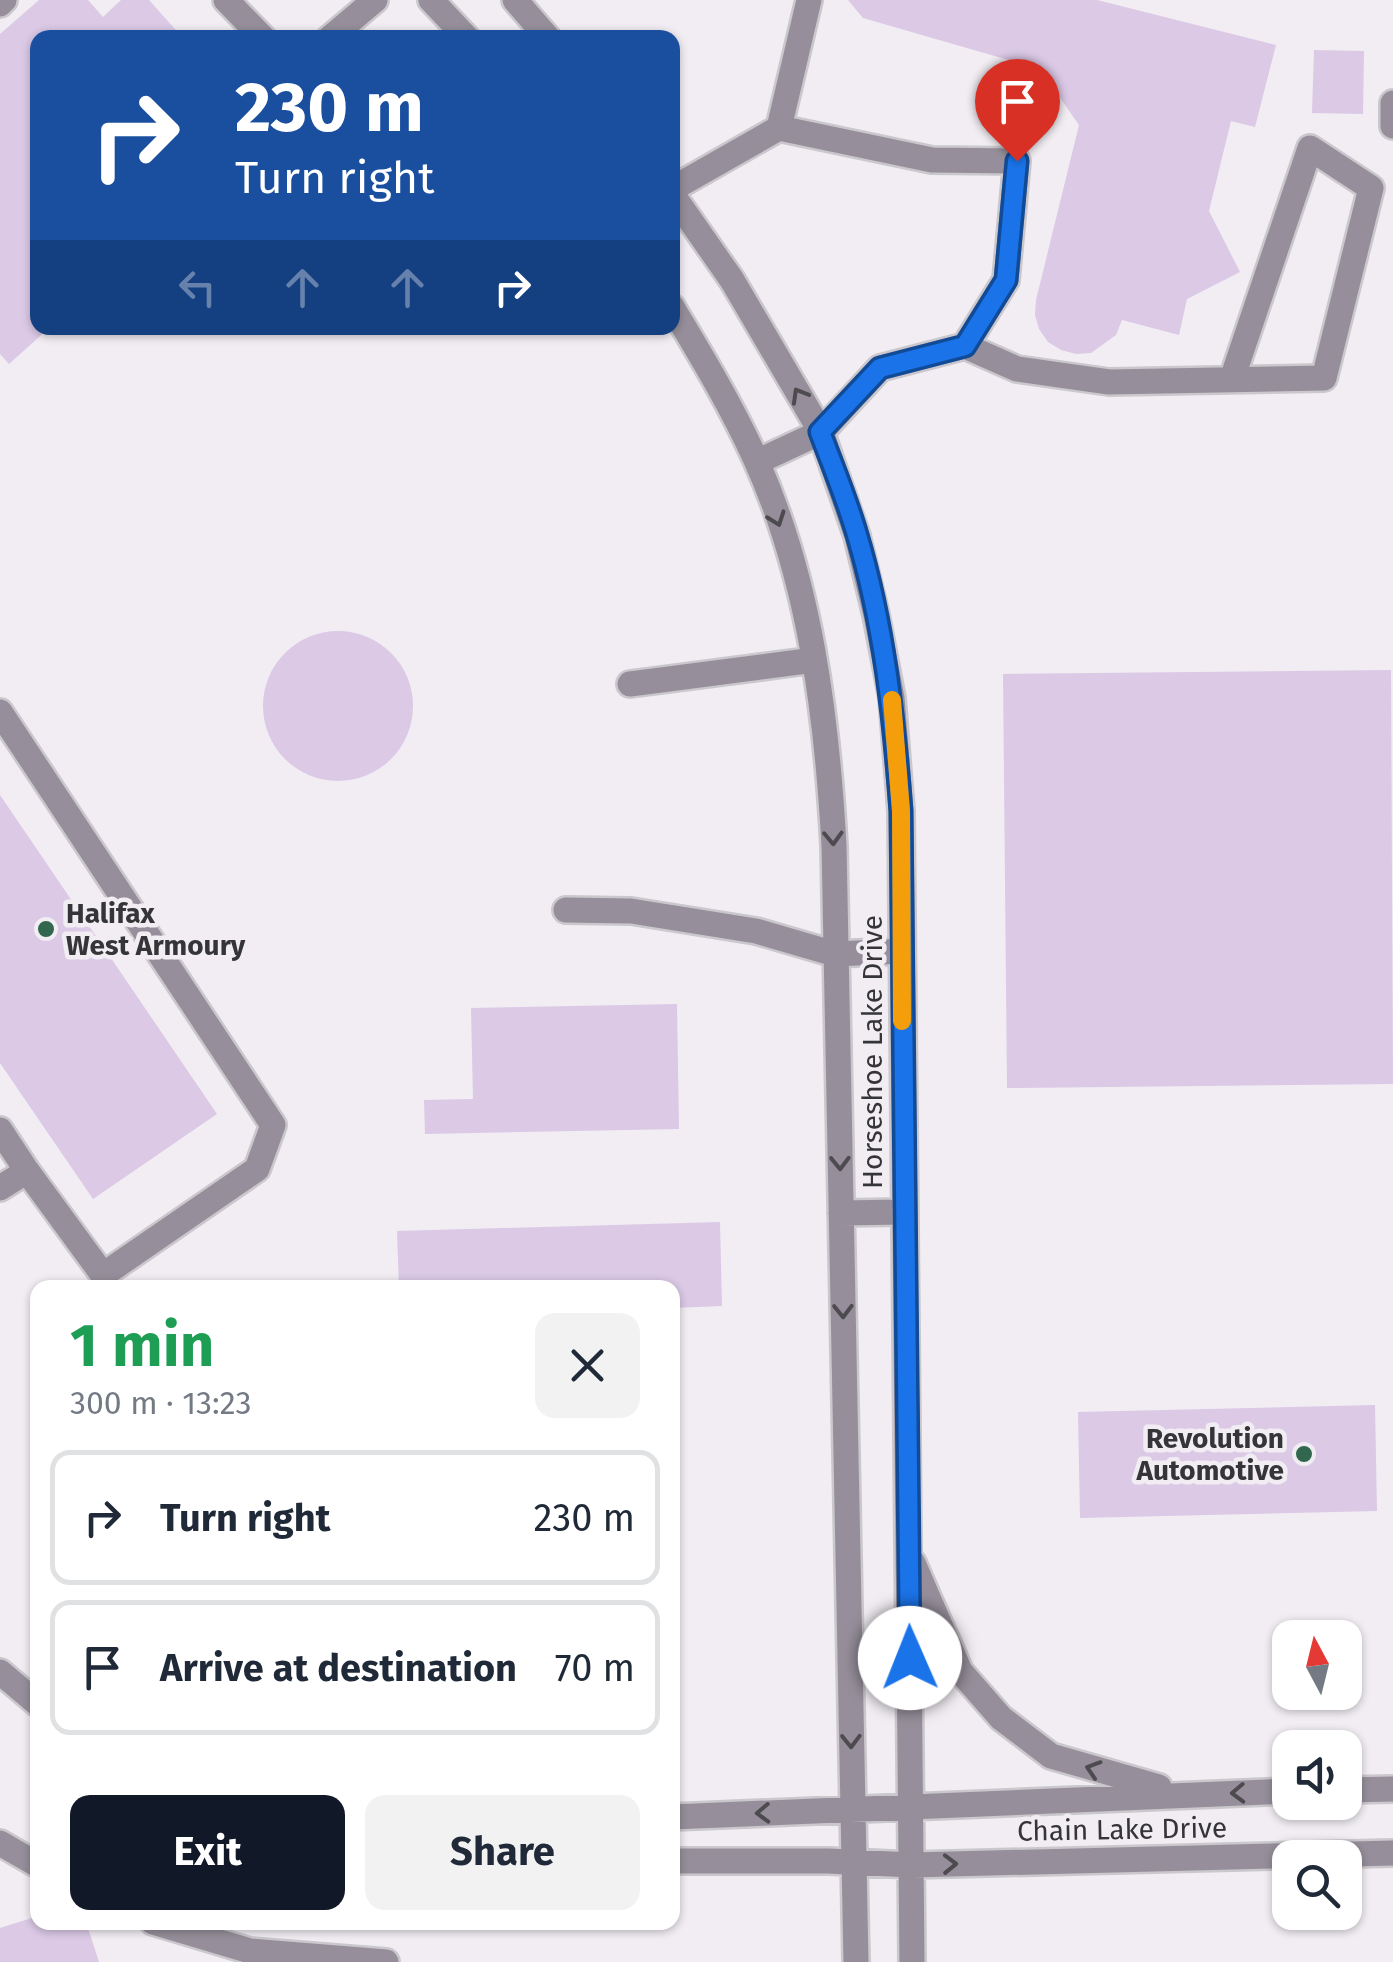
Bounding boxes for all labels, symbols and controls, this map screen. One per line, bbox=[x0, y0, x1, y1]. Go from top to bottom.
pin bbox=[975, 59, 1060, 162]
text: 230 m bbox=[235, 66, 424, 150]
icon: right bbox=[70, 70, 200, 200]
icon: arrive bbox=[990, 74, 1045, 129]
text: Turn right bbox=[235, 151, 434, 205]
icon: left bbox=[170, 260, 225, 315]
icon: ahead bbox=[275, 260, 330, 315]
icon: ahead bbox=[380, 260, 435, 315]
icon: right bbox=[485, 260, 540, 315]
one-way arrow bbox=[792, 388, 811, 406]
one-way arrow bbox=[765, 510, 786, 527]
one-way arrow bbox=[822, 831, 843, 847]
place label: Halifax West Armoury bbox=[66, 897, 246, 962]
street label: Horseshoe Lake Drive bbox=[856, 915, 889, 1189]
marker: Halifax West Armoury bbox=[35, 918, 57, 940]
one-way arrow bbox=[829, 1156, 850, 1172]
one-way arrow bbox=[832, 1304, 854, 1319]
text: 1 min bbox=[70, 1310, 214, 1382]
button: close bbox=[535, 1313, 640, 1418]
text: 300 m · 13:23 bbox=[70, 1384, 251, 1422]
place label: Revolution Automotive bbox=[1135, 1422, 1284, 1487]
marker: Revolution Automotive bbox=[1293, 1443, 1315, 1465]
icon: right bbox=[75, 1490, 130, 1545]
text: Turn right bbox=[160, 1495, 330, 1541]
text: 230 m bbox=[534, 1495, 635, 1541]
position arrow bbox=[858, 1606, 962, 1710]
north arrow bbox=[1272, 1620, 1362, 1710]
map controls bbox=[1272, 1620, 1362, 1930]
icon: arrive bbox=[75, 1640, 130, 1695]
text: Arrive at destination bbox=[160, 1645, 517, 1691]
text: 70 m bbox=[555, 1645, 635, 1691]
button: sound bbox=[1272, 1730, 1362, 1820]
one-way arrow bbox=[841, 1733, 862, 1749]
one-way arrow bbox=[1085, 1761, 1102, 1781]
one-way arrow bbox=[1230, 1782, 1246, 1803]
button: Exit bbox=[70, 1795, 345, 1910]
button: Share bbox=[365, 1795, 640, 1910]
one-way arrow bbox=[754, 1802, 770, 1823]
street label: Chain Lake Drive bbox=[1017, 1811, 1227, 1848]
button: search bbox=[1272, 1840, 1362, 1930]
one-way arrow bbox=[943, 1853, 959, 1874]

